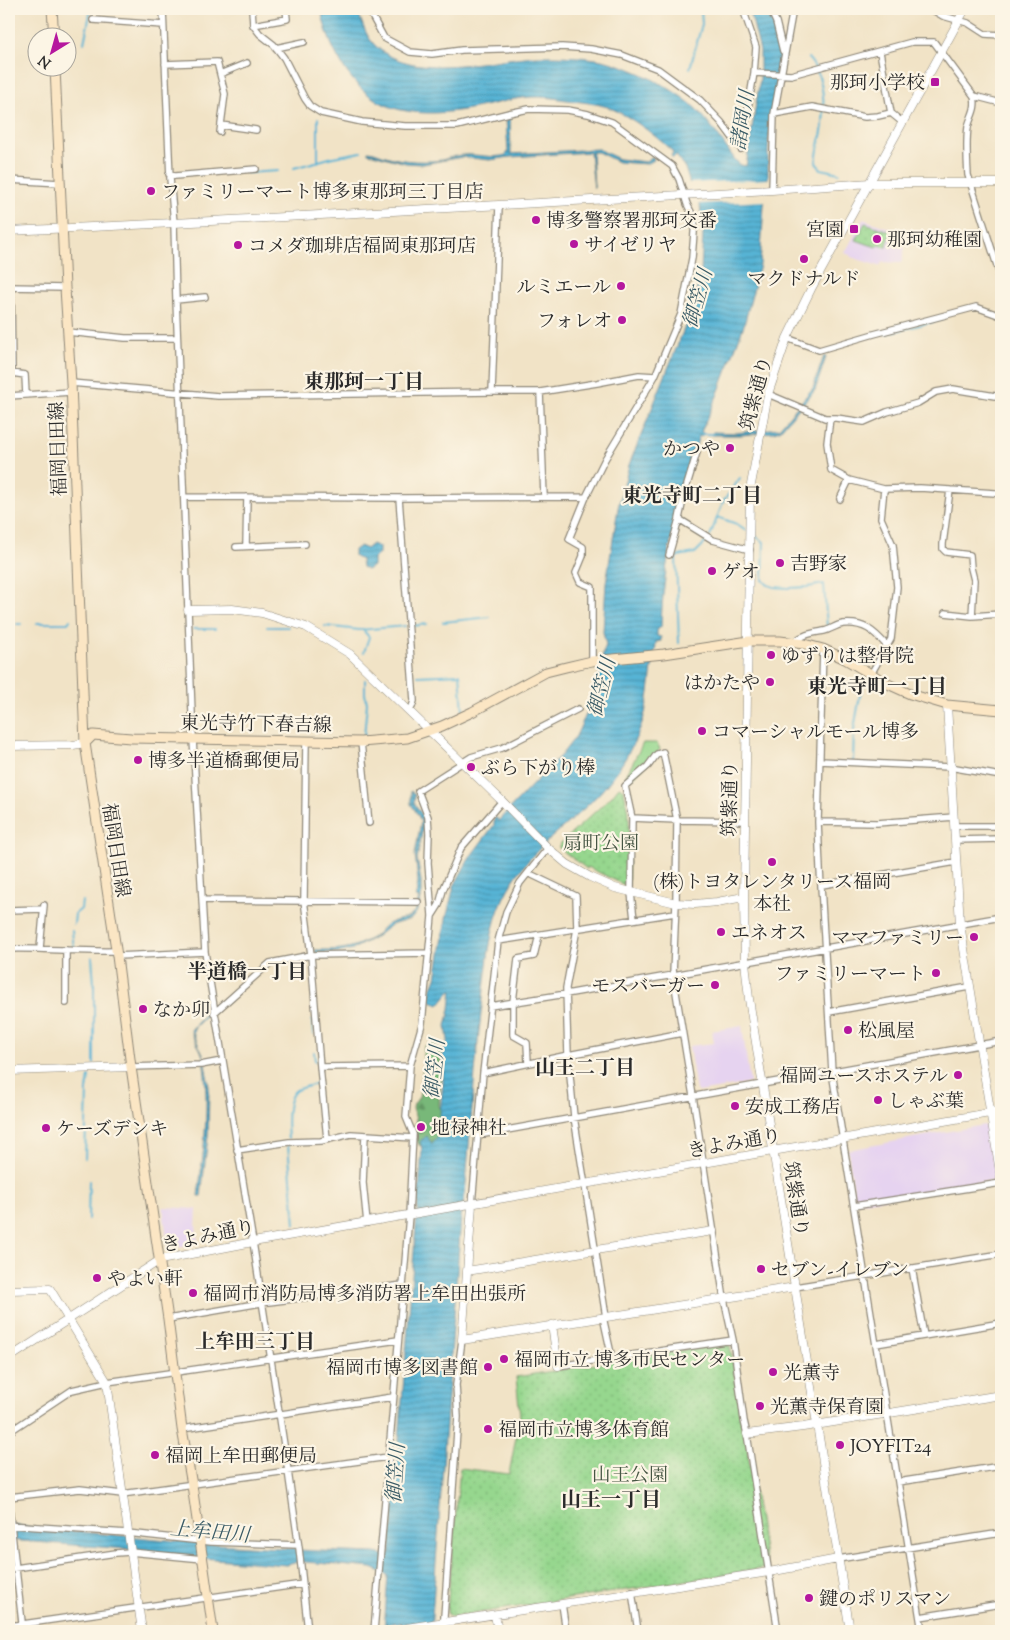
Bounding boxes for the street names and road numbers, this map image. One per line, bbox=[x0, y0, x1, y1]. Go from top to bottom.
street label: 筑紫通り bbox=[735, 353, 780, 434]
street label: 福岡日田線 bbox=[44, 401, 75, 497]
street label: 東光寺竹下春吉線 bbox=[180, 711, 332, 740]
street label: 筑紫通り bbox=[717, 761, 746, 837]
street label: 福岡日田線 bbox=[94, 801, 135, 899]
street label: きよみ通り bbox=[685, 1123, 784, 1166]
street label: 筑紫通り bbox=[775, 1160, 814, 1239]
street label: きよみ通り bbox=[159, 1214, 258, 1261]

